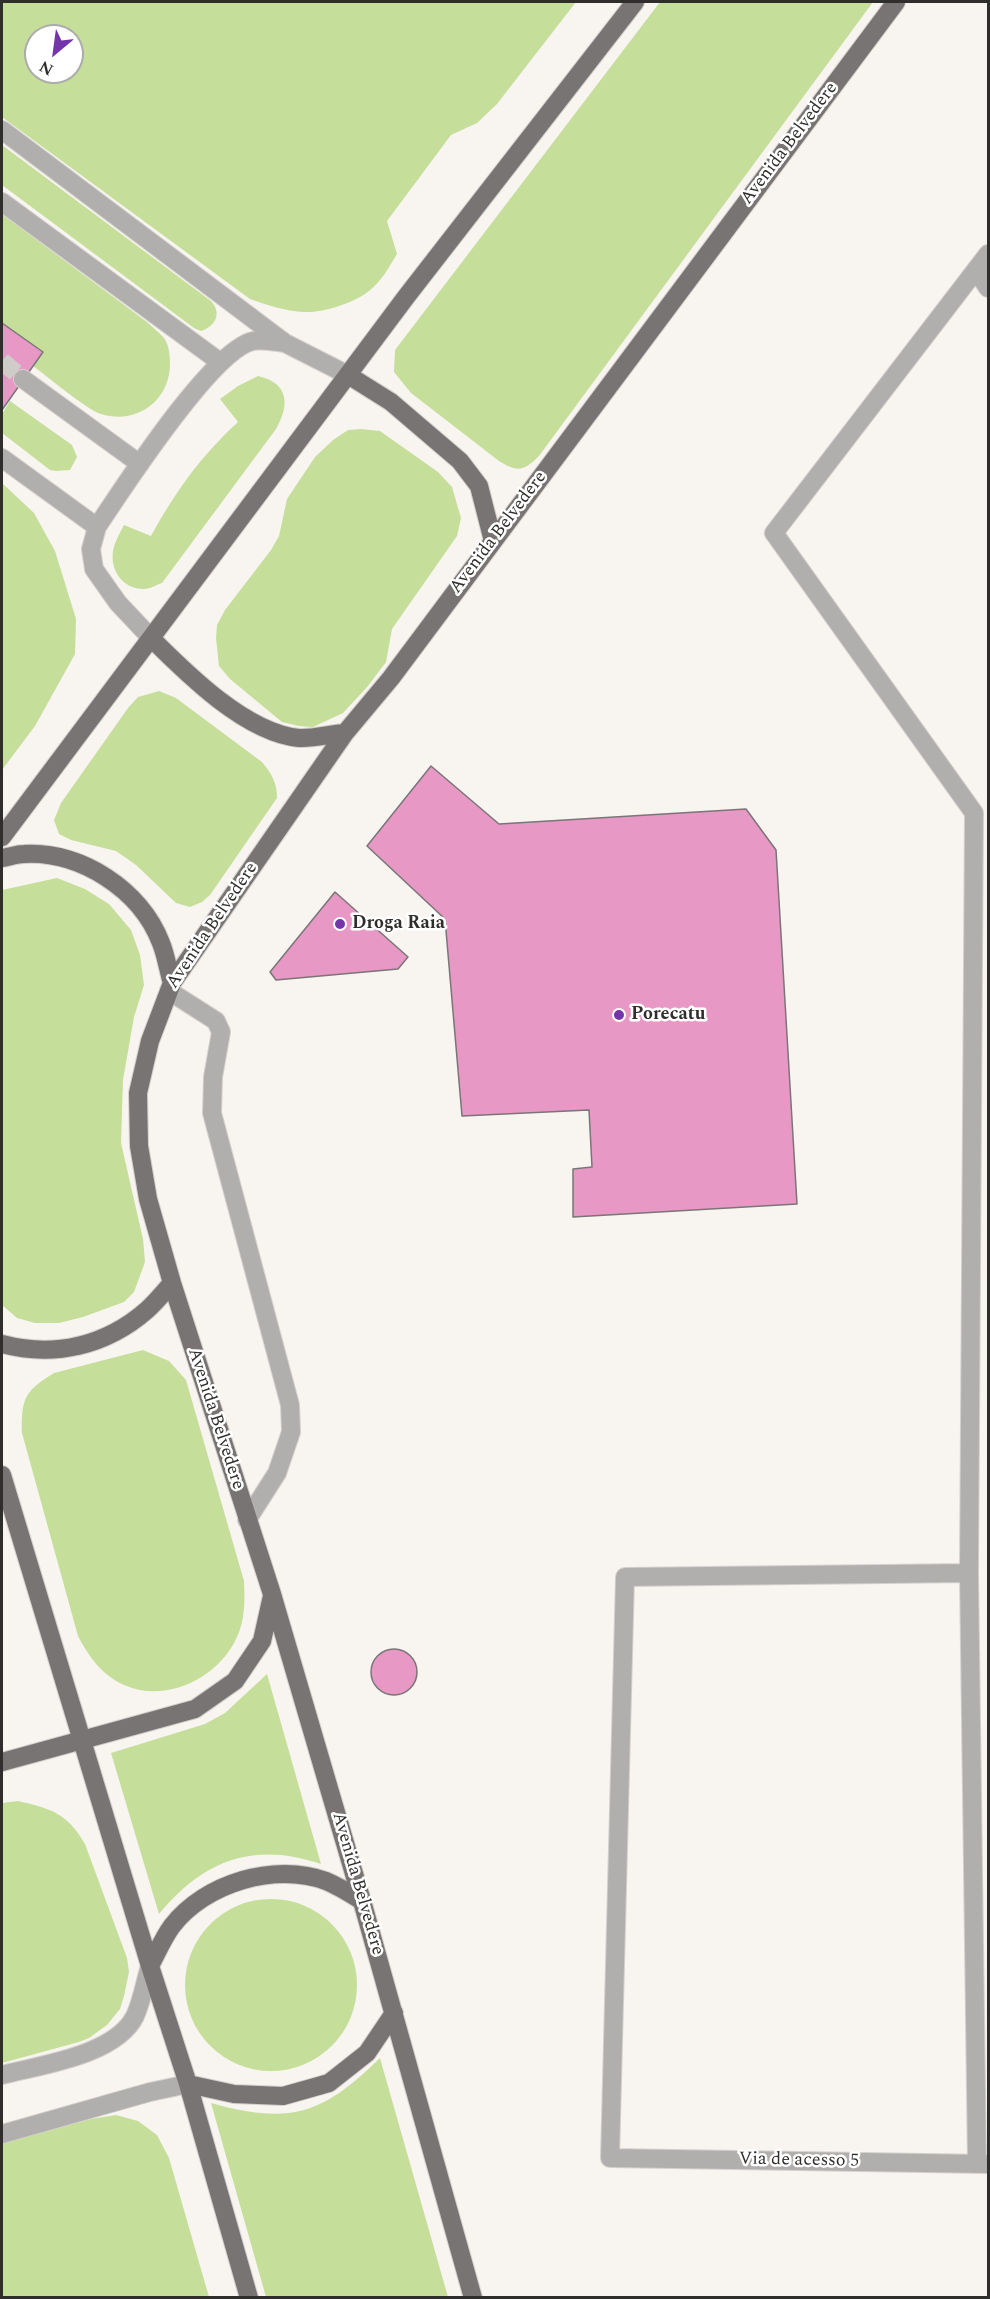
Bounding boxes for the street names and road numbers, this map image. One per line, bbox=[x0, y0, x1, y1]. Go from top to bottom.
street label: Avenida Belvedere bbox=[737, 79, 843, 209]
street label: Avenida Belvedere bbox=[446, 468, 552, 598]
street label: Avenida Belvedere bbox=[163, 859, 263, 993]
street label: Avenida Belvedere bbox=[182, 1346, 248, 1492]
street label: Avenida Belvedere bbox=[326, 1810, 388, 1958]
street label: Via de acesso 5 bbox=[739, 2149, 859, 2173]

